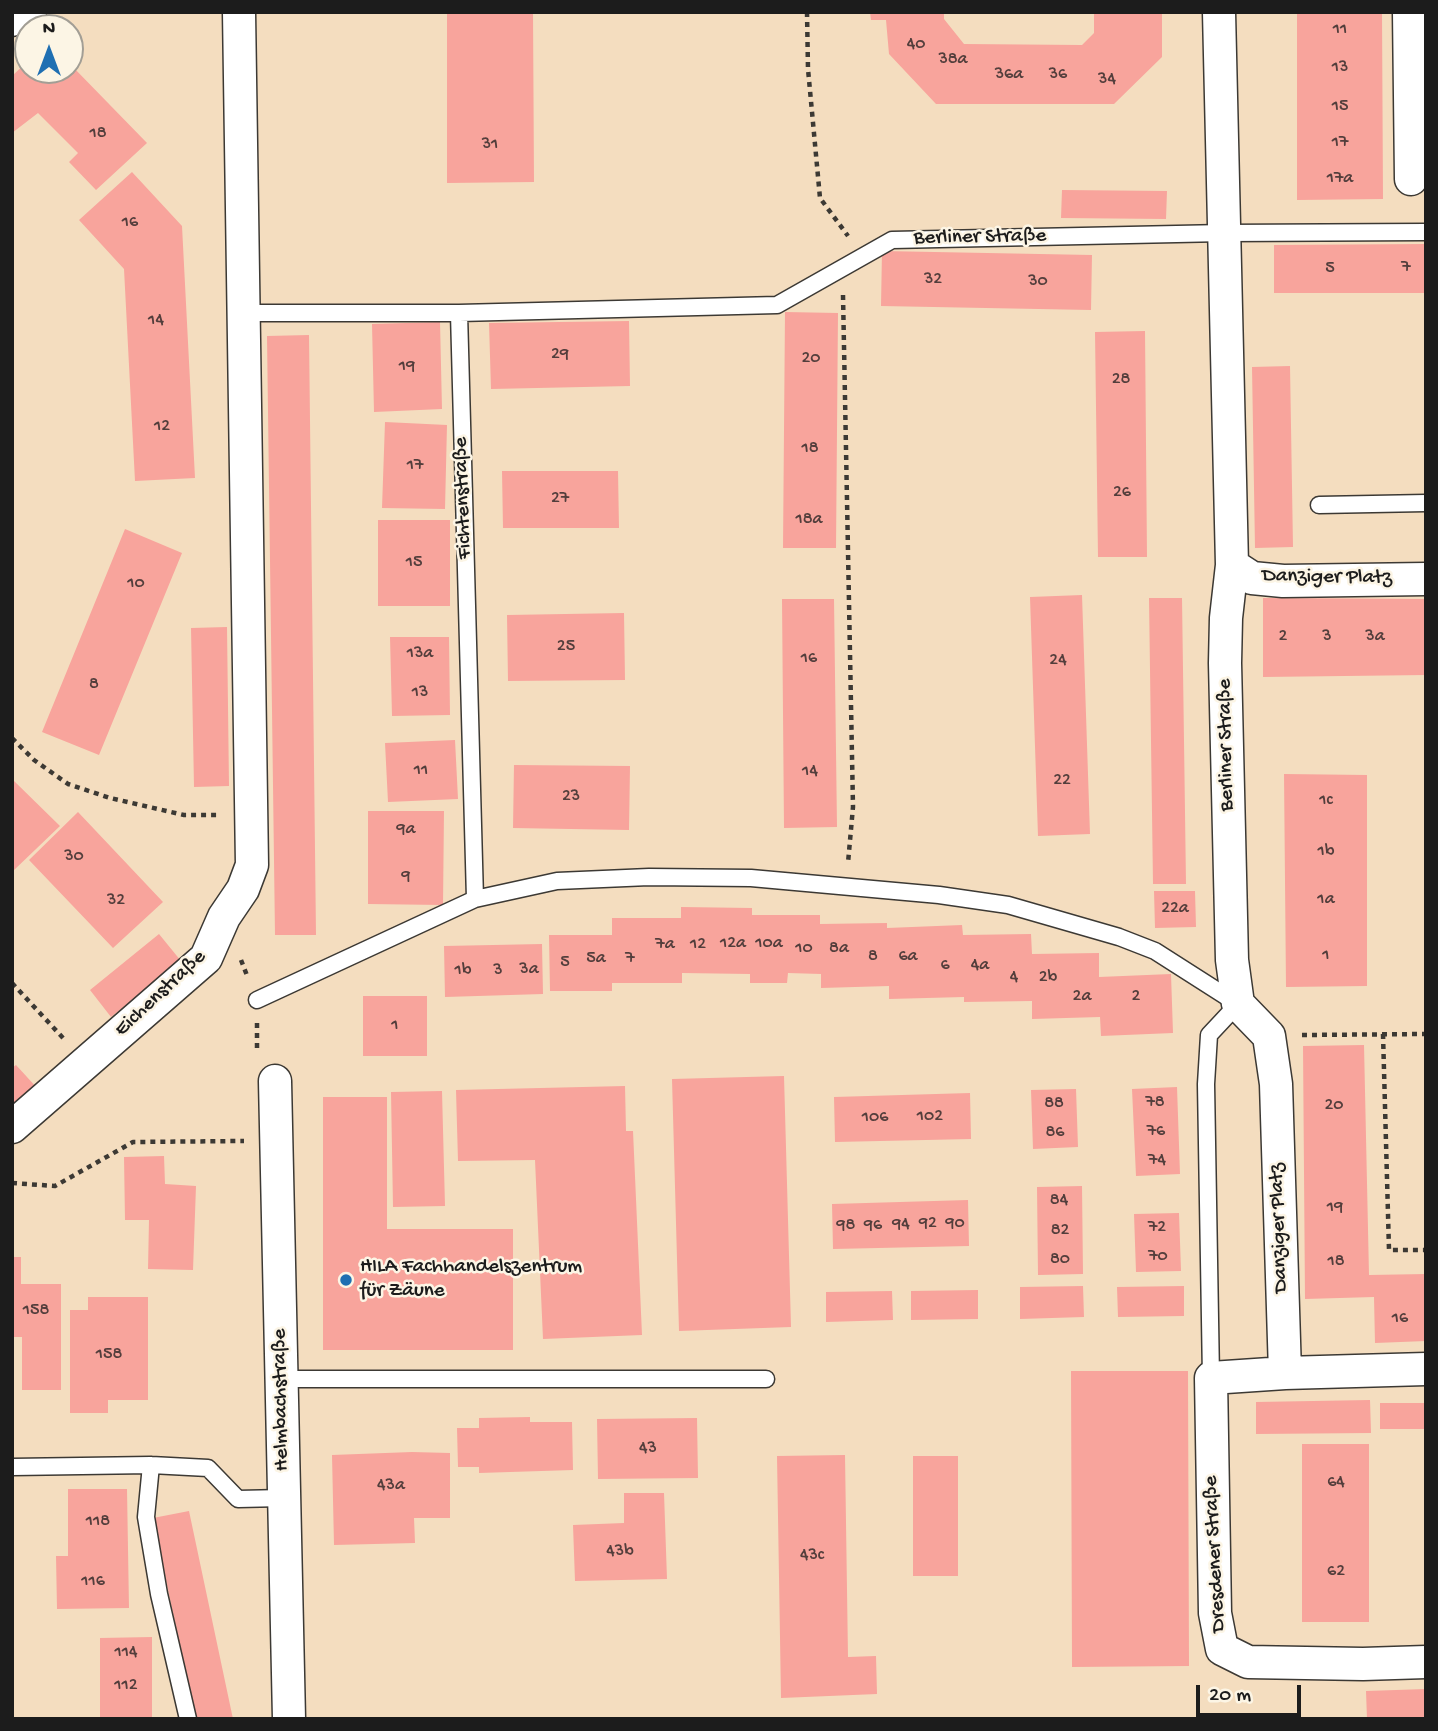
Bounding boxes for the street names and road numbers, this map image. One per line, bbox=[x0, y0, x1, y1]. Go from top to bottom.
street label: Berliner Straße bbox=[914, 224, 1046, 252]
street label: Fichtenstraße bbox=[449, 437, 479, 559]
street label: Danziger Platz bbox=[1262, 564, 1392, 592]
street label: Berliner Straße bbox=[1213, 679, 1241, 811]
street label: Eichenstraße bbox=[110, 945, 212, 1043]
street label: Danziger Platz bbox=[1265, 1163, 1295, 1293]
street label: Helmbachstraße bbox=[268, 1329, 296, 1471]
street label: Dresdener Straße bbox=[1199, 1475, 1233, 1633]

